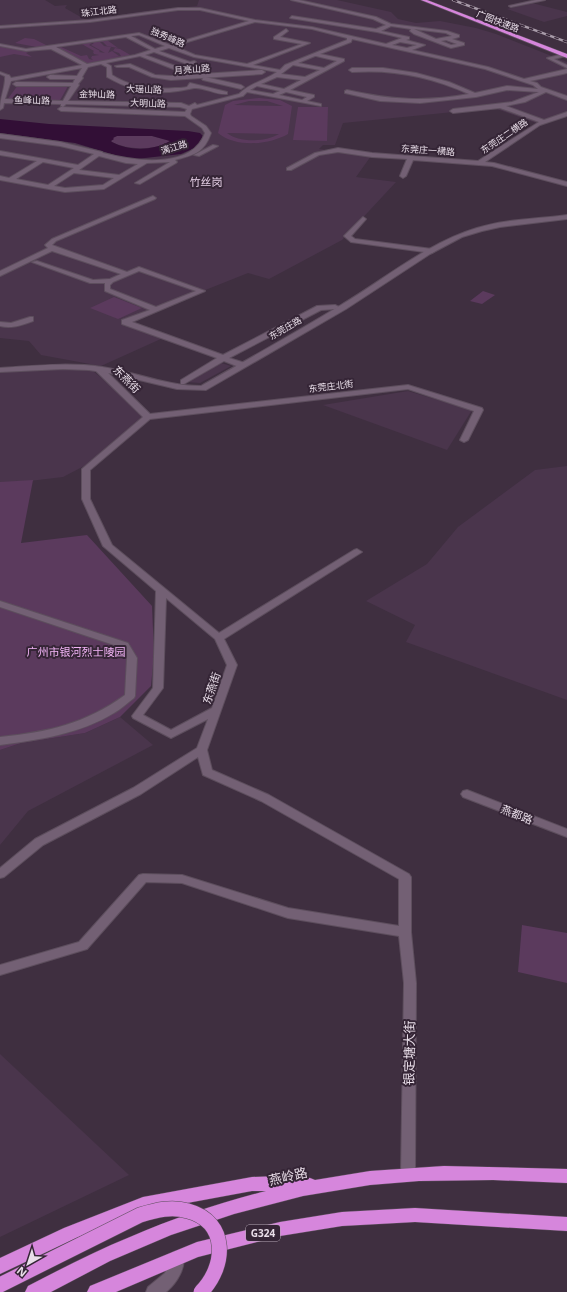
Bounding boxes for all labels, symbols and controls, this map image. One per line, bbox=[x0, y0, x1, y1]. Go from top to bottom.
street label: 珠江北路 bbox=[80, 2, 118, 20]
street label: 广园快速路 bbox=[475, 7, 521, 35]
street label: 独秀峰路 bbox=[149, 24, 187, 50]
street label: 月亮山路 bbox=[174, 61, 210, 77]
street label: 大瑶山路 bbox=[126, 82, 162, 96]
street label: 金钟山路 bbox=[79, 87, 115, 101]
street label: 鱼峰山路 bbox=[14, 93, 50, 107]
street label: 大明山路 bbox=[130, 96, 166, 110]
street label: 东莞庄二横路 bbox=[478, 116, 530, 156]
street label: 漓江路 bbox=[159, 137, 189, 157]
street label: 东莞庄一横路 bbox=[401, 142, 455, 158]
district label: 竹丝岗 bbox=[190, 174, 223, 189]
street label: 东莞庄路 bbox=[266, 313, 304, 343]
street label: 东燕街 bbox=[110, 362, 144, 396]
street label: 东莞庄北街 bbox=[308, 377, 354, 395]
park label: 广州市银河烈士陵园 bbox=[27, 644, 126, 659]
street label: 东燕街 bbox=[199, 670, 223, 706]
street label: 燕都路 bbox=[499, 801, 535, 827]
street label: 银定塘大街 bbox=[399, 1020, 419, 1086]
street label: 燕岭路 bbox=[267, 1163, 309, 1189]
road number: G324 bbox=[246, 1225, 280, 1241]
north arrow bbox=[8, 1244, 48, 1284]
text: N bbox=[13, 1264, 30, 1281]

